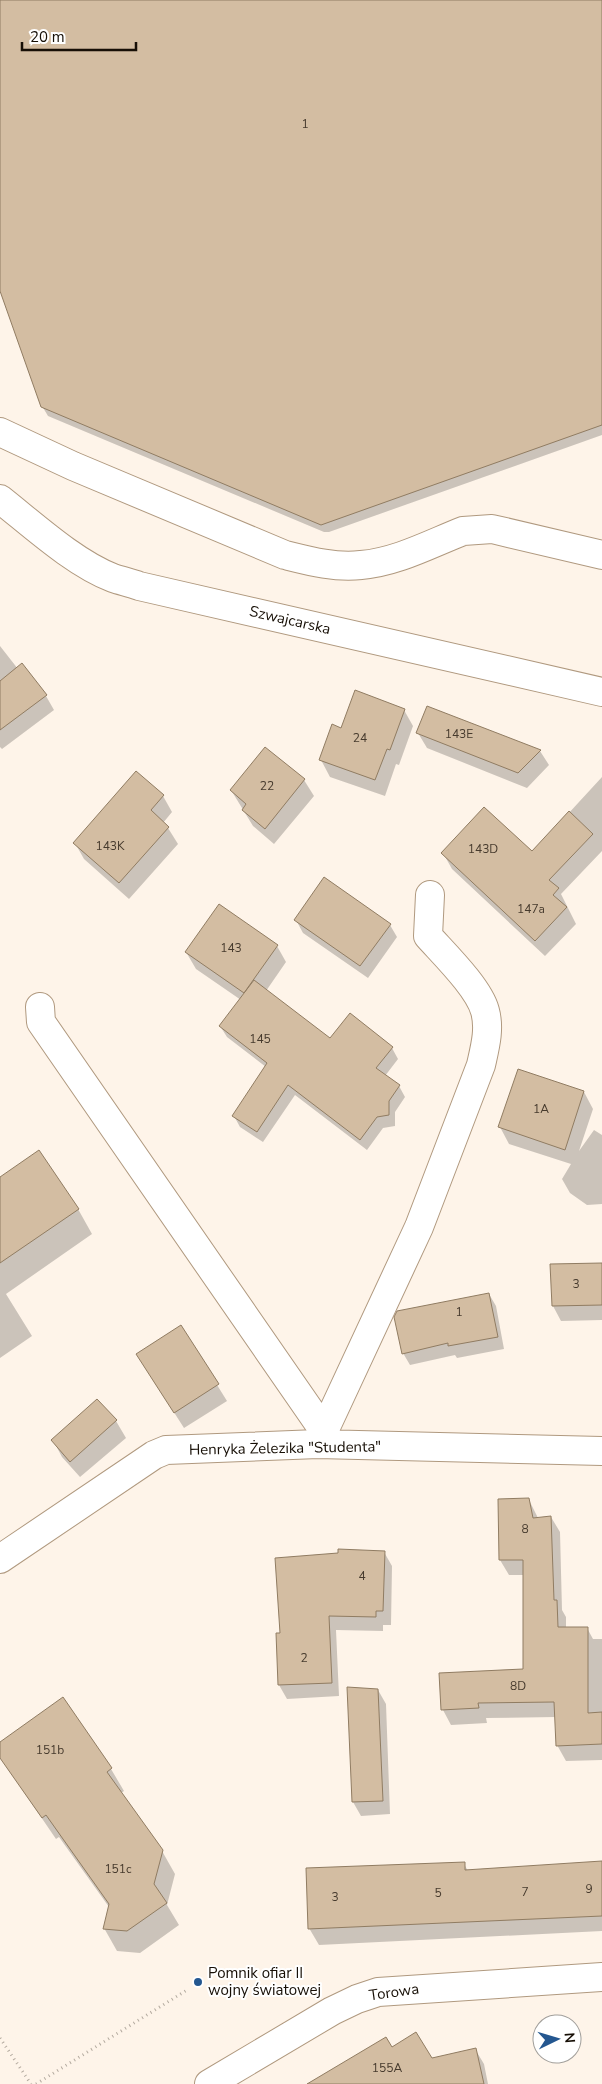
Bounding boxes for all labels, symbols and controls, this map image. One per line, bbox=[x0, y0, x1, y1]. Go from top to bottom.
scale bar bbox=[22, 20, 136, 52]
text: 20 m bbox=[30, 27, 65, 47]
house number: 1 bbox=[301, 116, 309, 132]
street label: Szwajcarska bbox=[247, 601, 333, 639]
house number: 143E bbox=[445, 726, 473, 742]
house number: 24 bbox=[353, 730, 367, 746]
house number: 22 bbox=[260, 778, 274, 794]
house number: 143K bbox=[95, 838, 125, 854]
house number: 143D bbox=[468, 841, 498, 857]
house number: 147a bbox=[517, 901, 545, 917]
house number: 143 bbox=[220, 940, 242, 956]
house number: 145 bbox=[249, 1031, 271, 1047]
house number: 1A bbox=[533, 1101, 549, 1117]
house number: 3 bbox=[572, 1276, 580, 1292]
house number: 1 bbox=[455, 1304, 463, 1320]
street label: Henryka Żelezika "Studenta" bbox=[189, 1436, 381, 1460]
house number: 8 bbox=[521, 1521, 529, 1537]
house number: 4 bbox=[358, 1568, 366, 1584]
house number: 2 bbox=[300, 1650, 308, 1666]
house number: 8D bbox=[510, 1678, 526, 1694]
house number: 151b bbox=[36, 1742, 64, 1758]
house number: 151c bbox=[104, 1861, 132, 1877]
house number: 9 bbox=[585, 1881, 593, 1897]
house number: 7 bbox=[521, 1884, 529, 1900]
house number: 5 bbox=[434, 1885, 442, 1901]
house number: 3 bbox=[331, 1889, 339, 1905]
place label: Pomnik ofiar II wojny światowej bbox=[208, 1963, 321, 2000]
marker: Pomnik ofiar II wojny światowej bbox=[192, 1976, 204, 1988]
street label: Torowa bbox=[368, 1979, 420, 2005]
north arrow bbox=[532, 2014, 582, 2064]
text: N bbox=[560, 2032, 579, 2044]
house number: 155A bbox=[372, 2060, 402, 2076]

